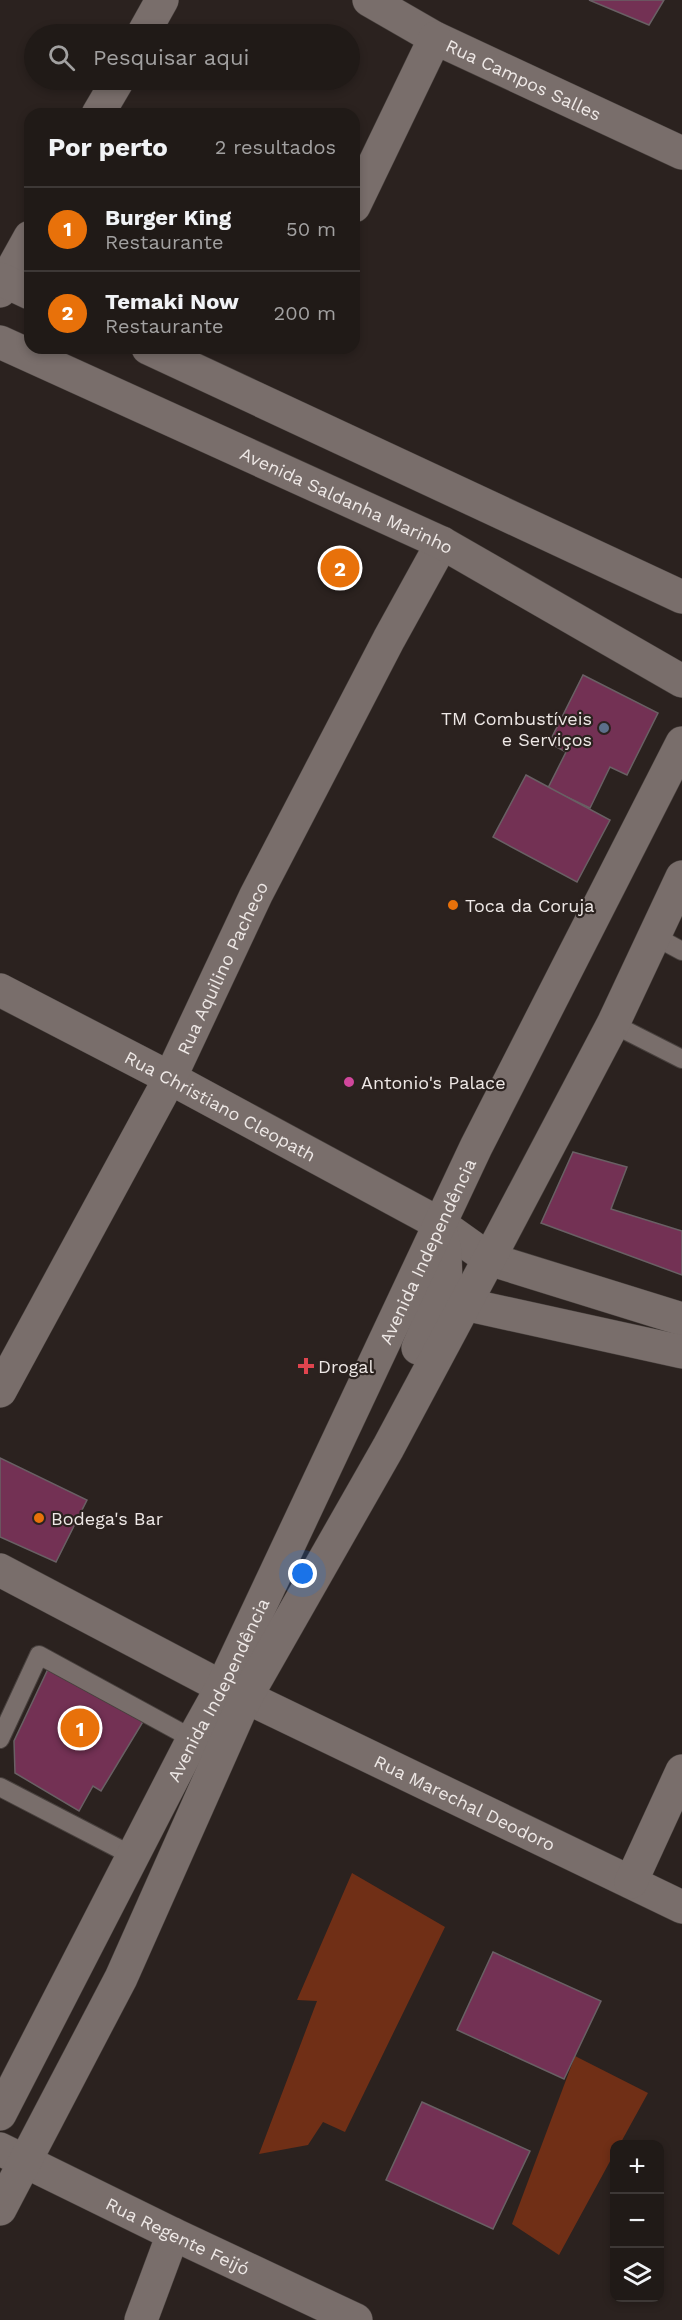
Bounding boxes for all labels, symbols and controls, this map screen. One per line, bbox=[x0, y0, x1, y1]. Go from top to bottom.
search box bbox=[24, 24, 360, 90]
street label: Rua Campos Salles bbox=[443, 34, 605, 124]
icon: search bbox=[45, 41, 78, 74]
text: Pesquisar aqui bbox=[93, 45, 249, 70]
text: Por perto bbox=[48, 132, 168, 162]
text: 2 resultados bbox=[215, 135, 336, 159]
text: Burger King bbox=[105, 205, 231, 230]
text: 1 bbox=[63, 217, 72, 241]
text: 50 m bbox=[286, 217, 336, 241]
text: Restaurante bbox=[105, 230, 223, 254]
text: Temaki Now bbox=[105, 289, 239, 314]
text: 2 bbox=[62, 301, 73, 325]
text: 200 m bbox=[274, 301, 336, 325]
text: Restaurante bbox=[105, 314, 223, 338]
street label: Avenida Saldanha Marinho bbox=[237, 442, 457, 558]
pin: 2 bbox=[320, 546, 360, 590]
place label: TM Combustíveis e Serviços bbox=[441, 708, 592, 750]
marker: TM Combustíveis e Serviços bbox=[597, 721, 611, 735]
street label: Rua Aquilino Pacheco bbox=[172, 878, 272, 1058]
place label: Toca da Coruja bbox=[465, 895, 594, 916]
marker: Toca da Coruja bbox=[446, 898, 460, 912]
street label: Rua Christiano Cleopath bbox=[121, 1046, 320, 1165]
place label: Antonio's Palace bbox=[361, 1072, 506, 1093]
marker: Antonio's Palace bbox=[342, 1075, 356, 1089]
street label: Avenida Independência bbox=[374, 1155, 480, 1347]
place label: Drogal bbox=[318, 1356, 375, 1377]
marker: Drogal bbox=[299, 1359, 313, 1373]
place label: Bodega's Bar bbox=[51, 1508, 163, 1529]
marker: Bodega's Bar bbox=[32, 1511, 46, 1525]
your location bbox=[288, 1559, 317, 1588]
street label: Avenida Independência bbox=[162, 1595, 273, 1785]
pin: 1 bbox=[60, 1706, 100, 1750]
street label: Rua Marechal Deodoro bbox=[371, 1750, 559, 1855]
map controls bbox=[610, 2140, 664, 2302]
button: + bbox=[610, 2140, 664, 2194]
street label: Rua Regente Feijó bbox=[103, 2192, 253, 2279]
button: − bbox=[610, 2194, 664, 2248]
button: layers bbox=[610, 2248, 664, 2302]

